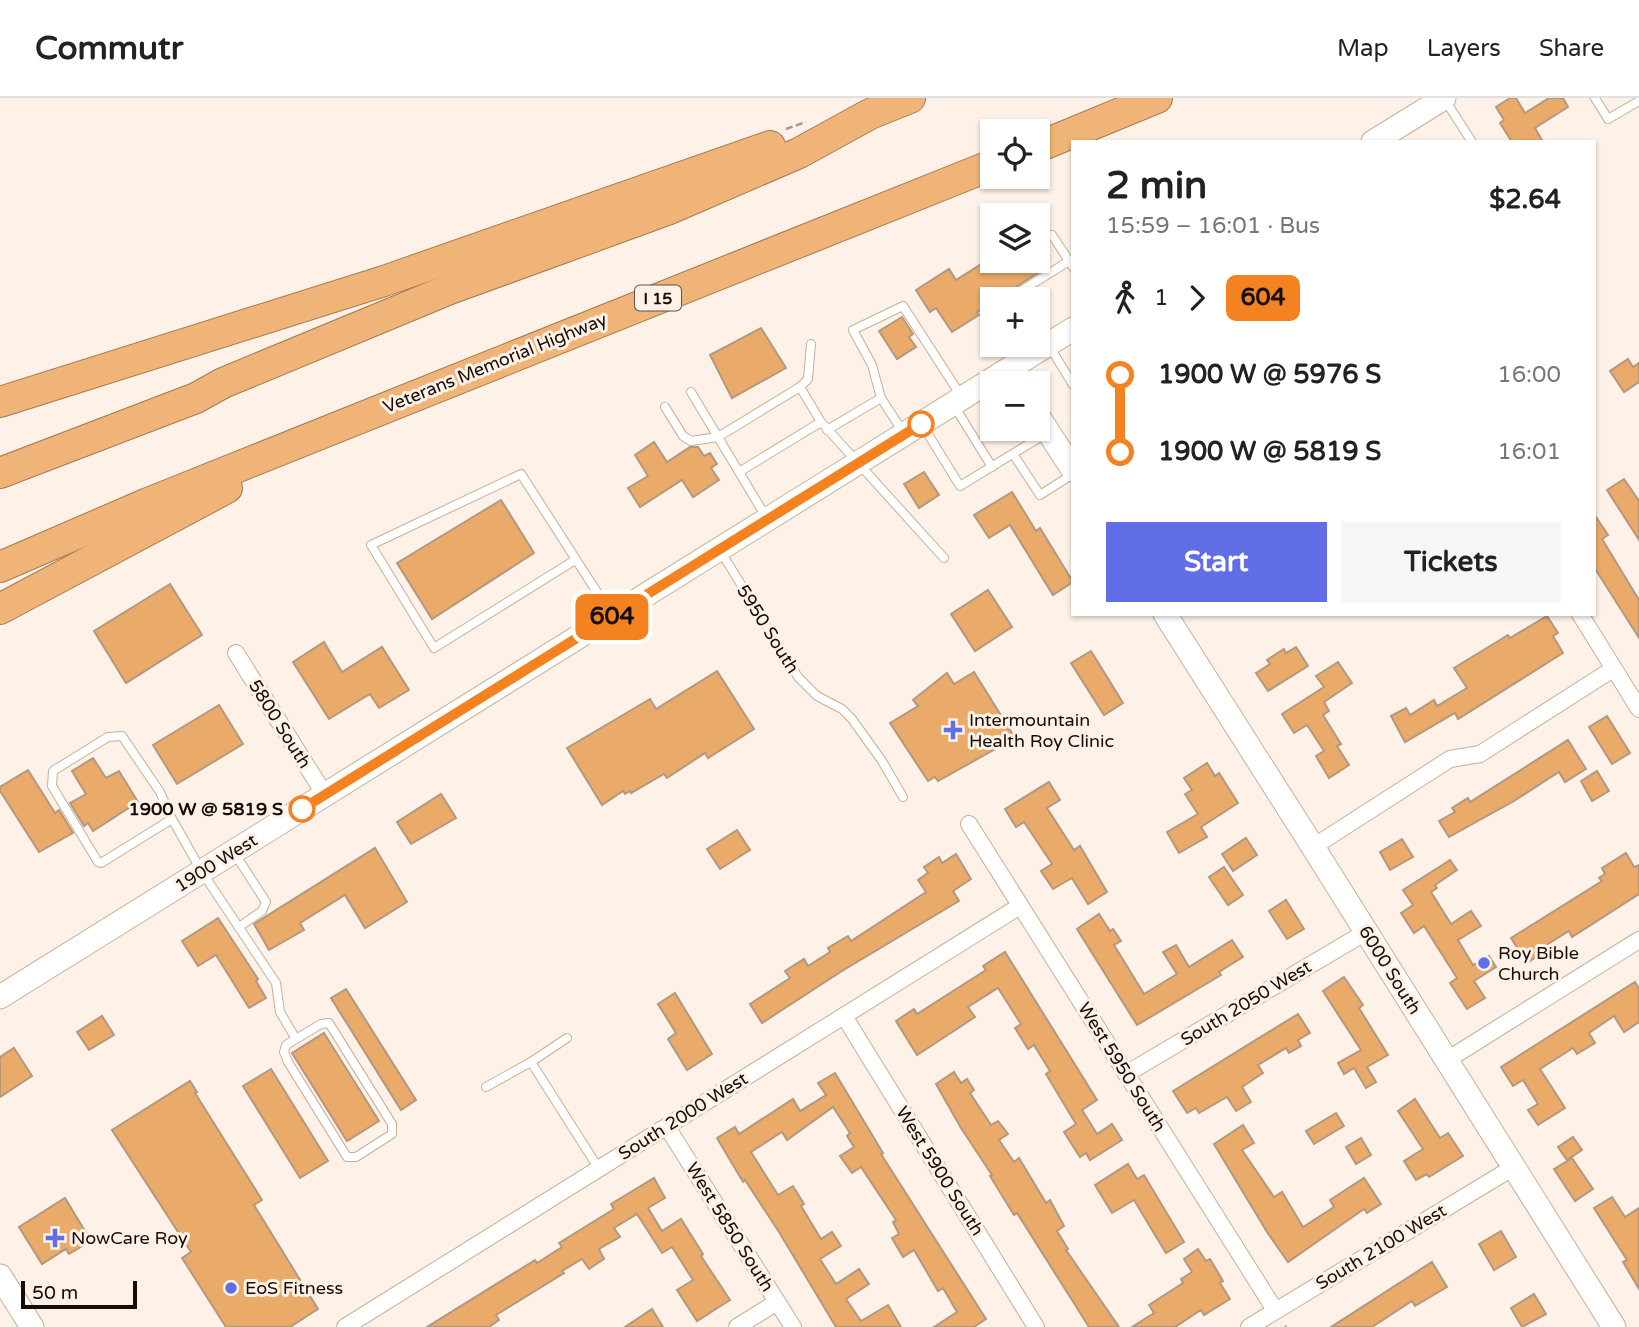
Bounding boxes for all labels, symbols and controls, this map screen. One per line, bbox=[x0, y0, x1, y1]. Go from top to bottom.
text: Commutr bbox=[35, 29, 183, 68]
text: Map bbox=[1337, 34, 1389, 63]
text: Layers bbox=[1427, 34, 1501, 63]
text: Share bbox=[1539, 34, 1604, 63]
map controls bbox=[980, 119, 1050, 441]
button: locate bbox=[980, 119, 1050, 189]
text: 2 min bbox=[1106, 163, 1207, 209]
text: $2.64 bbox=[1489, 184, 1561, 215]
button: layers bbox=[980, 203, 1050, 273]
text: 15:59 – 16:01 · Bus bbox=[1106, 212, 1320, 240]
icon: walk bbox=[1106, 279, 1144, 317]
icon: forward bbox=[1178, 279, 1216, 317]
text: 604 bbox=[1240, 283, 1286, 312]
text: 1 bbox=[1154, 284, 1168, 312]
road number: I 15 bbox=[635, 286, 681, 310]
button: + bbox=[980, 287, 1050, 357]
street label: Veterans Memorial Highway bbox=[380, 308, 610, 418]
text: 1900 W @ 5976 S bbox=[1158, 359, 1381, 390]
text: 16:00 bbox=[1497, 361, 1561, 389]
button: − bbox=[980, 371, 1050, 441]
unlabelled marker bbox=[908, 411, 934, 437]
text: 1900 W @ 5819 S bbox=[1158, 436, 1381, 467]
text: 16:01 bbox=[1497, 438, 1561, 466]
button: Start bbox=[1106, 522, 1327, 602]
button: Tickets bbox=[1341, 522, 1561, 602]
street label: 5950 South bbox=[732, 580, 804, 678]
line badge: 604 bbox=[572, 594, 652, 640]
text: 604 bbox=[589, 602, 635, 631]
street label: 5800 South bbox=[244, 675, 316, 773]
place label: Intermountain Health Roy Clinic bbox=[969, 709, 1114, 752]
marker: Intermountain Health Roy Clinic bbox=[943, 720, 963, 740]
marker: 1900 W @ 5819 S bbox=[289, 796, 315, 822]
place label: 1900 W @ 5819 S bbox=[128, 798, 283, 820]
street label: 1900 West bbox=[171, 829, 261, 897]
street label: 6000 South bbox=[1354, 921, 1426, 1019]
place label: Roy Bible Church bbox=[1498, 942, 1579, 985]
street label: South 2050 West bbox=[1177, 955, 1315, 1051]
marker: Roy Bible Church bbox=[1476, 955, 1492, 971]
street label: West 5950 South bbox=[1073, 998, 1171, 1136]
street label: South 2000 West bbox=[614, 1067, 752, 1165]
street label: West 5900 South bbox=[891, 1102, 989, 1240]
street label: West 5850 South bbox=[681, 1158, 779, 1296]
street label: South 2100 West bbox=[1312, 1199, 1450, 1295]
place label: NowCare Roy bbox=[71, 1227, 188, 1249]
marker: NowCare Roy bbox=[45, 1228, 65, 1248]
place label: EoS Fitness bbox=[245, 1277, 343, 1299]
scale bar bbox=[21, 1278, 136, 1310]
marker: EoS Fitness bbox=[223, 1280, 239, 1296]
text: 50 m bbox=[32, 1282, 78, 1304]

